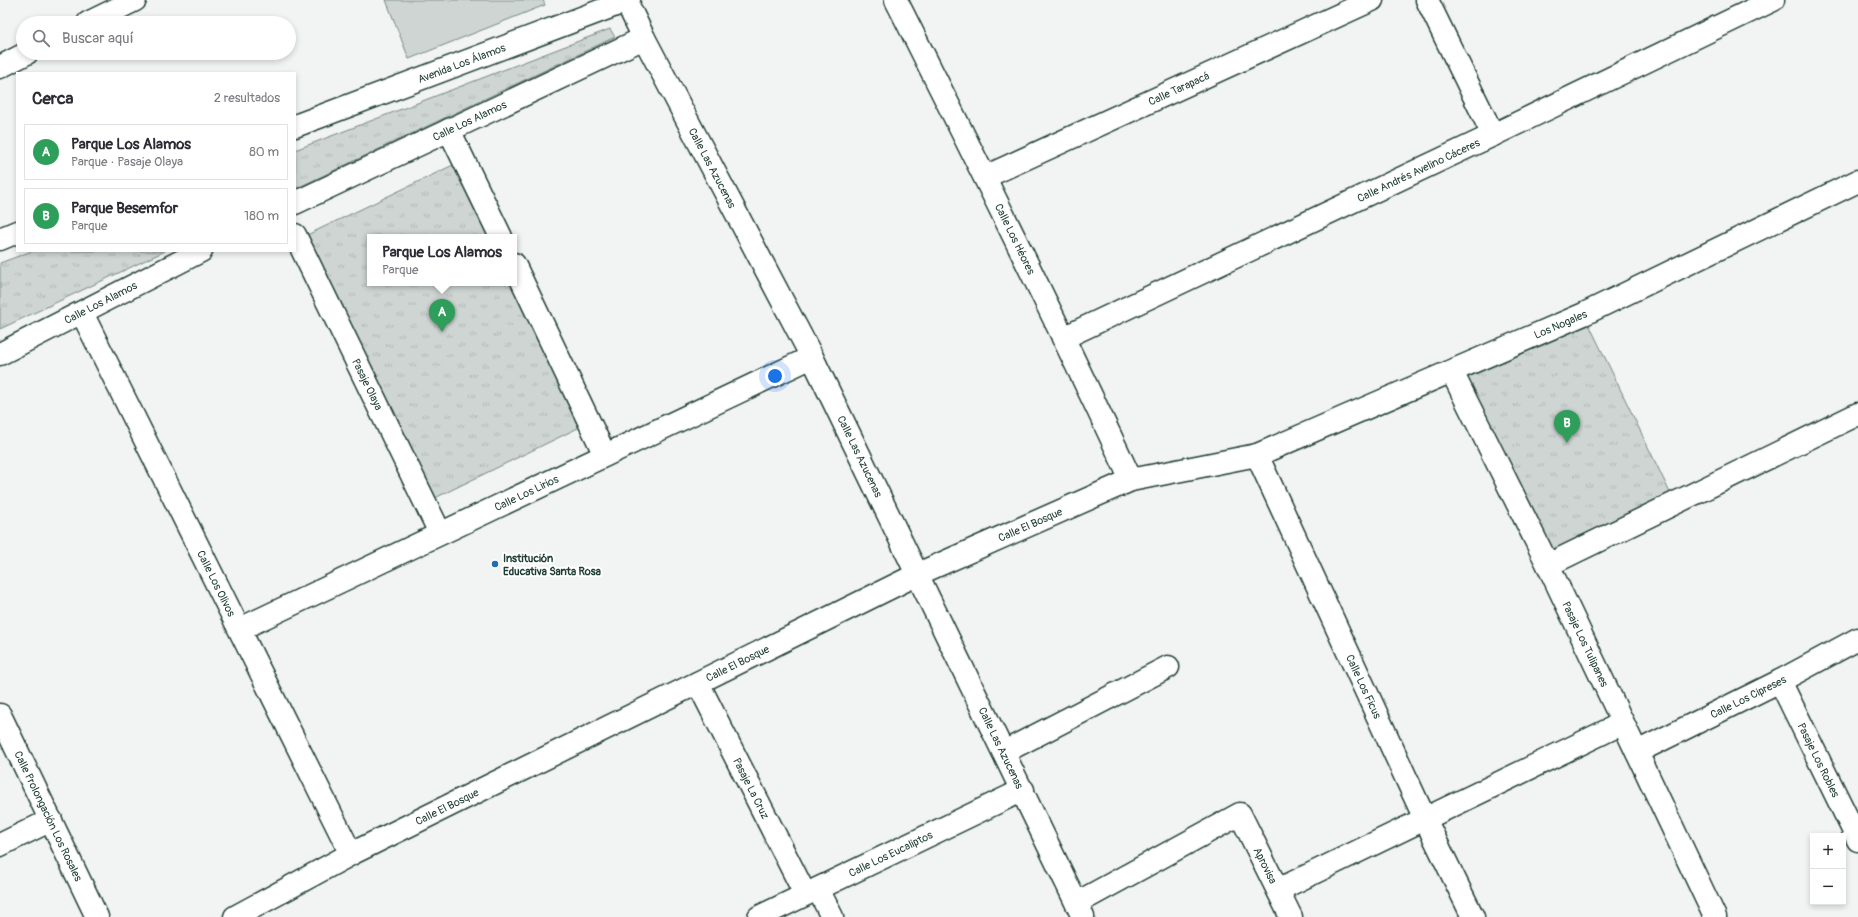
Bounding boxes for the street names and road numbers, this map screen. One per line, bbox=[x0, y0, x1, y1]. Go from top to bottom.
street label: Avenida Los Álamos bbox=[416, 41, 508, 86]
street label: Calle Tarapacá bbox=[1146, 69, 1211, 108]
street label: Calle Los Alamos bbox=[431, 98, 509, 144]
street label: Calle Las Azucenas bbox=[685, 126, 739, 211]
street label: Calle Andrés Avelino Cáceres bbox=[1355, 136, 1482, 205]
street label: Calle Los Héores bbox=[992, 202, 1038, 277]
street label: Calle Los Alamos bbox=[62, 279, 139, 327]
street label: Los Nogales bbox=[1532, 307, 1589, 342]
street label: Pasaje Olaya bbox=[349, 357, 385, 412]
street label: Calle Las Azucenas bbox=[834, 414, 885, 499]
street label: Calle Los Lirios bbox=[492, 473, 561, 514]
street label: Calle El Bosque bbox=[996, 505, 1065, 545]
street label: Calle Los Olivos bbox=[194, 548, 238, 619]
street label: Pasaje Los Tulipanes bbox=[1559, 599, 1611, 689]
street label: Calle El Bosque bbox=[704, 642, 772, 685]
street label: Calle Los Ficus bbox=[1343, 653, 1384, 721]
street label: Calle Los Cipreses bbox=[1708, 673, 1788, 722]
street label: Calle Las Azucenas bbox=[975, 705, 1026, 791]
street label: Pasaje Los Robles bbox=[1795, 721, 1842, 800]
street label: Calle Prolongación Los Rosales bbox=[11, 749, 85, 883]
street label: Pasaje La Cruz bbox=[730, 756, 772, 821]
street label: Calle El Bosque bbox=[413, 786, 481, 828]
street label: Calle Los Eucaliptos bbox=[847, 828, 935, 880]
street label: Aprovisa bbox=[1251, 845, 1279, 886]

